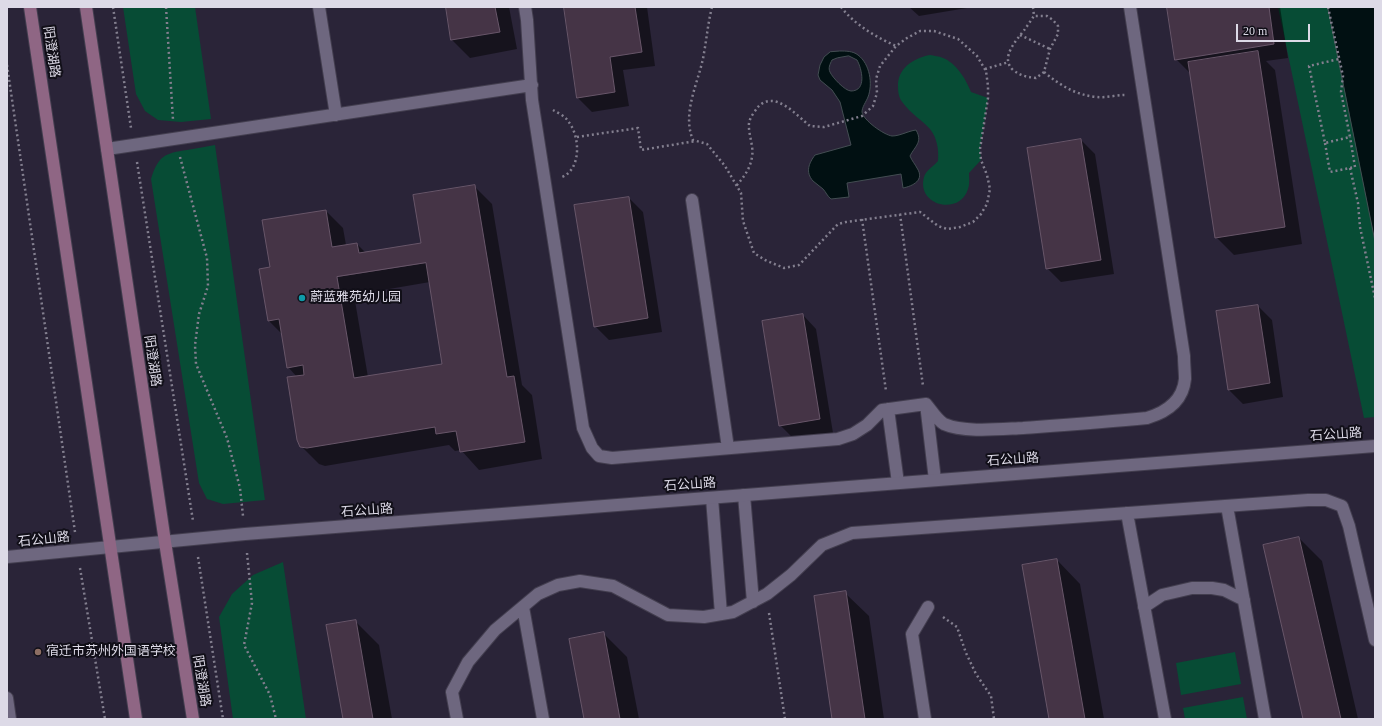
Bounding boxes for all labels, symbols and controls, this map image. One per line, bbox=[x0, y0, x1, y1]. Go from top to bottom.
scale bar bbox=[1238, 16, 1312, 42]
text: 20 m bbox=[1243, 24, 1267, 38]
street label: 阳澄湖路 bbox=[40, 25, 62, 79]
place label: 蔚蓝雅苑幼儿园 bbox=[310, 290, 401, 306]
marker: 蔚蓝雅苑幼儿园 bbox=[297, 293, 307, 303]
street label: 阳澄湖路 bbox=[141, 334, 163, 388]
street label: 石公山路 bbox=[1310, 425, 1362, 445]
street label: 石公山路 bbox=[987, 450, 1039, 470]
street label: 石公山路 bbox=[664, 475, 716, 495]
street label: 石公山路 bbox=[341, 501, 393, 521]
street label: 石公山路 bbox=[17, 530, 71, 550]
place label: 宿迁市苏州外国语学校 bbox=[46, 644, 176, 660]
marker: 宿迁市苏州外国语学校 bbox=[33, 647, 43, 657]
street label: 阳澄湖路 bbox=[189, 654, 213, 708]

